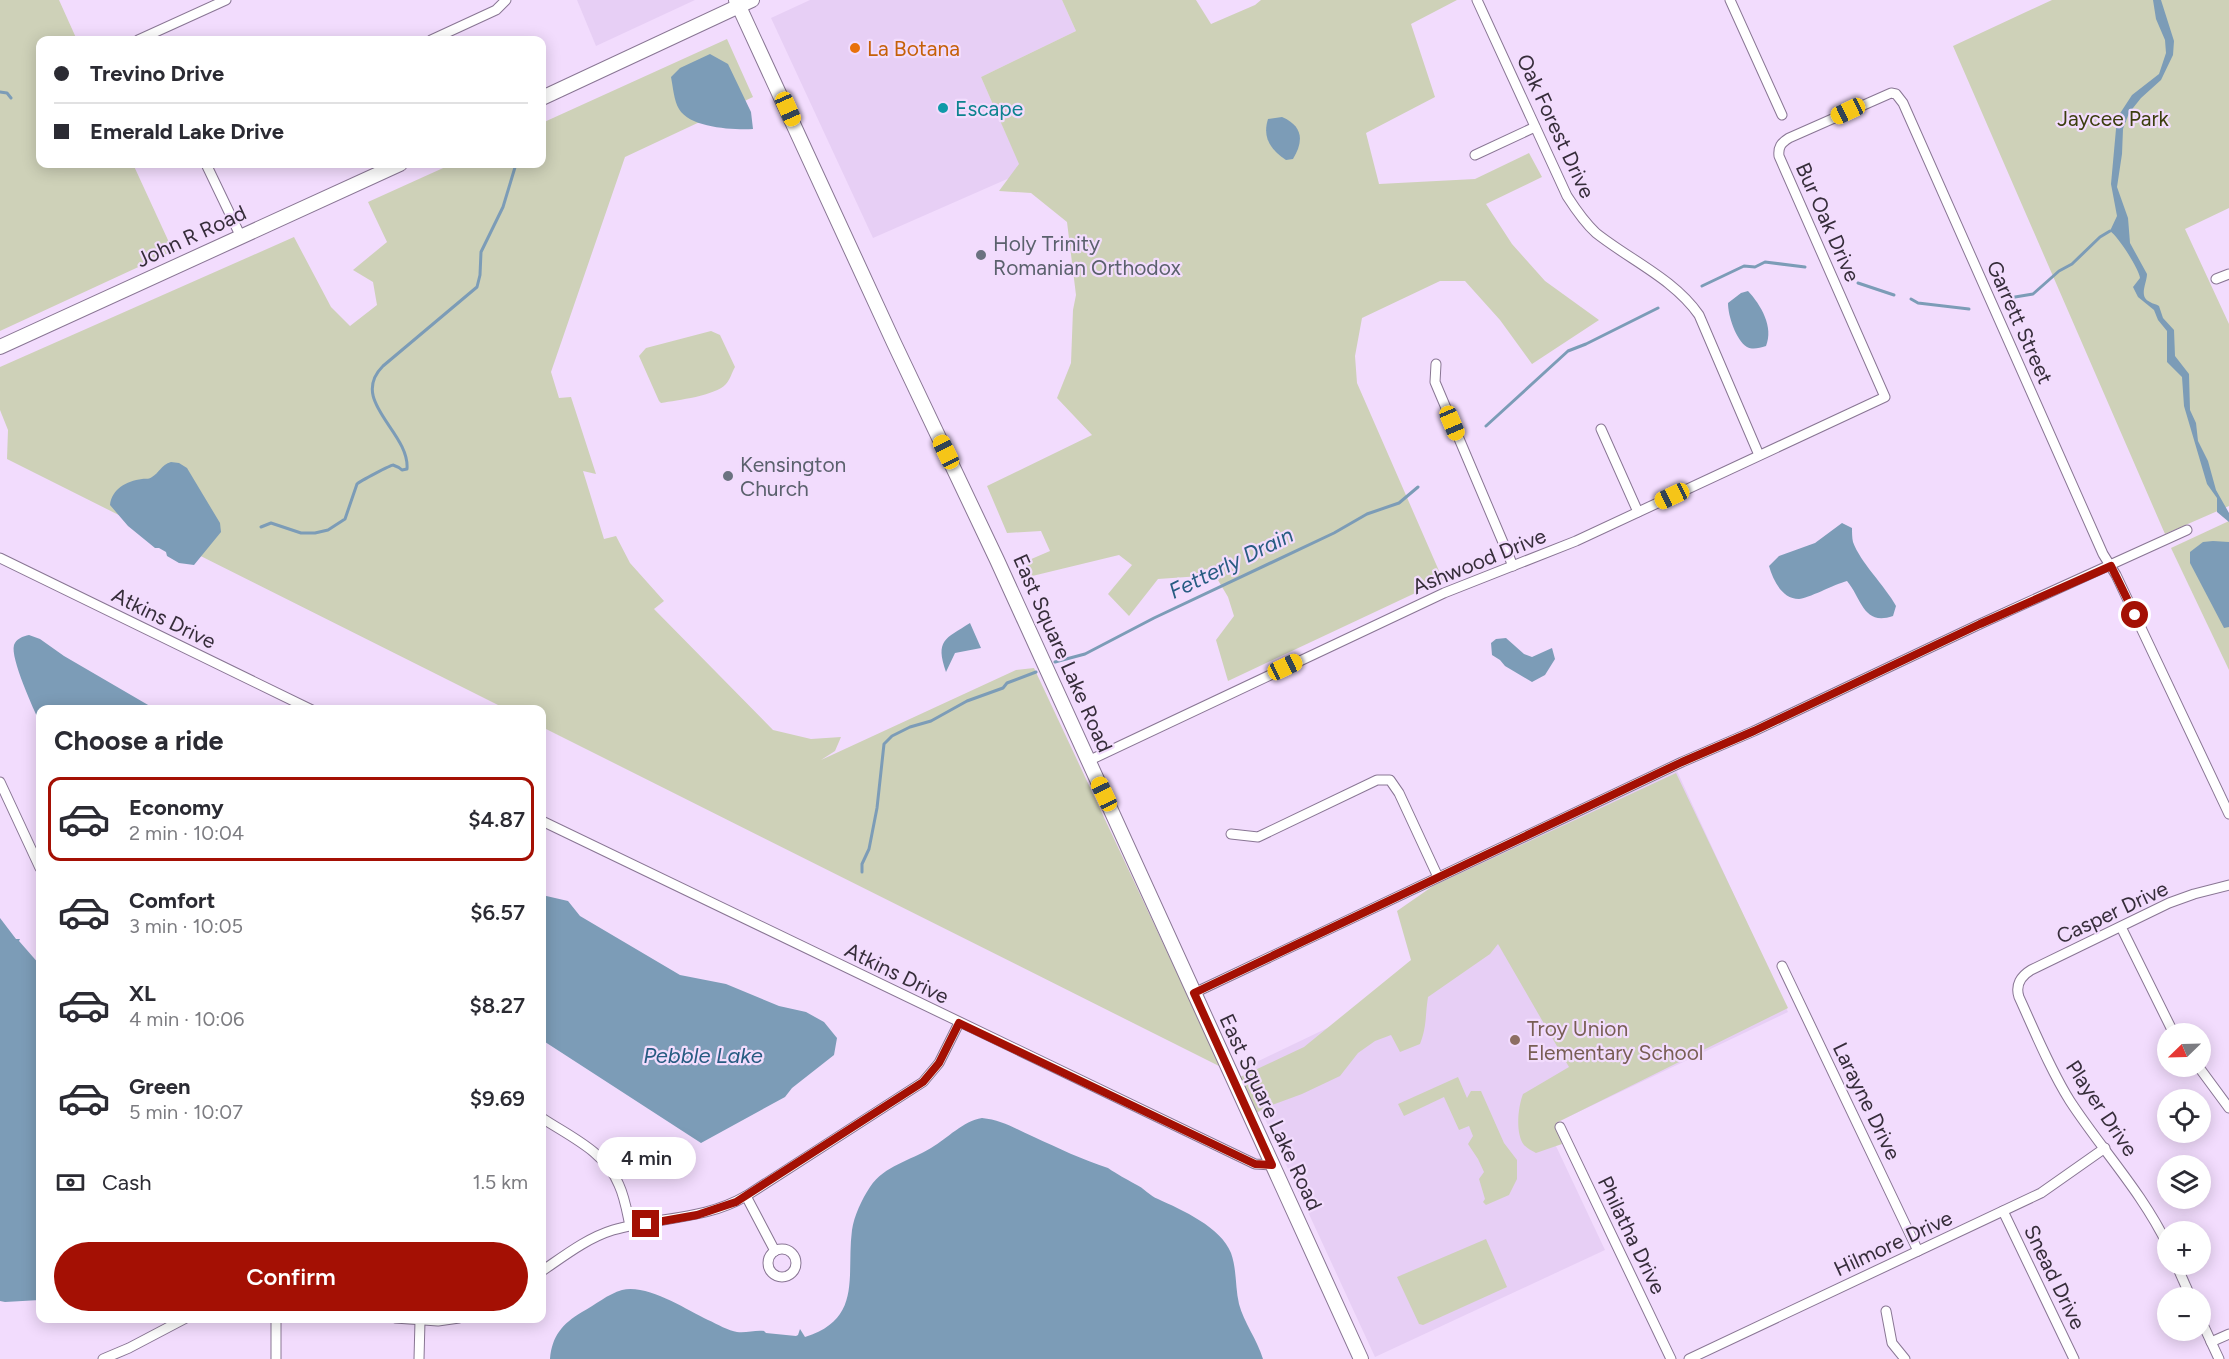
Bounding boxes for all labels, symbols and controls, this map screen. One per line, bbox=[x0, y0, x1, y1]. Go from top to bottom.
place label: La Botana bbox=[867, 36, 960, 61]
marker: La Botana bbox=[848, 41, 862, 55]
street label: Oak Forest Drive bbox=[1512, 50, 1600, 202]
text: Trevino Drive bbox=[90, 60, 224, 87]
car bbox=[772, 89, 804, 129]
car bbox=[1828, 95, 1868, 127]
place label: Escape bbox=[955, 96, 1023, 121]
marker: Escape bbox=[936, 101, 950, 115]
park label: Jaycee Park bbox=[2057, 106, 2170, 131]
text: Emerald Lake Drive bbox=[90, 118, 284, 145]
street label: Bur Oak Drive bbox=[1791, 159, 1865, 285]
street label: John R Road bbox=[132, 200, 250, 272]
place label: Holy Trinity Romanian Orthodox bbox=[993, 231, 1181, 280]
marker: Holy Trinity Romanian Orthodox bbox=[974, 248, 988, 262]
street label: Garrett Street bbox=[1982, 257, 2058, 388]
car bbox=[1437, 403, 1467, 443]
car bbox=[930, 432, 962, 472]
place label: Kensington Church bbox=[740, 452, 846, 501]
marker: Kensington Church bbox=[721, 469, 735, 483]
car bbox=[1652, 480, 1692, 512]
water label: Fetterly Drain bbox=[1164, 521, 1298, 605]
street label: Ashwood Drive bbox=[1408, 523, 1550, 599]
street label: East Square Lake Road bbox=[1008, 550, 1118, 756]
street label: Atkins Drive bbox=[108, 582, 220, 654]
route start bbox=[2121, 601, 2148, 628]
car bbox=[1265, 651, 1305, 683]
text: Choose a ride bbox=[54, 724, 223, 757]
car bbox=[1088, 774, 1120, 814]
icon: car bbox=[57, 792, 111, 846]
text: Economy bbox=[129, 794, 224, 821]
text: $4.87 bbox=[468, 806, 525, 833]
text: 2 min · 10:04 bbox=[129, 821, 244, 845]
street label: Casper Drive bbox=[2052, 875, 2172, 949]
icon: car bbox=[57, 885, 111, 939]
text: Comfort bbox=[129, 887, 215, 914]
text: $6.57 bbox=[470, 899, 525, 926]
text: 3 min · 10:05 bbox=[129, 914, 243, 938]
street label: Atkins Drive bbox=[841, 937, 953, 1009]
icon: car bbox=[57, 978, 111, 1032]
text: XL bbox=[129, 980, 156, 1007]
text: $8.27 bbox=[470, 992, 525, 1019]
text: 4 min · 10:06 bbox=[129, 1007, 244, 1031]
street label: East Square Lake Road bbox=[1214, 1010, 1328, 1214]
place label: Troy Union Elementary School bbox=[1527, 1016, 1703, 1065]
north arrow bbox=[2157, 1023, 2211, 1077]
map controls bbox=[2157, 1023, 2211, 1341]
marker: Troy Union Elementary School bbox=[1508, 1033, 1522, 1047]
street label: Larayne Drive bbox=[1828, 1038, 1906, 1164]
water label: Pebble Lake bbox=[643, 1042, 763, 1069]
street label: Player Drive bbox=[2061, 1055, 2143, 1161]
icon: car bbox=[57, 1071, 111, 1125]
text: Green bbox=[129, 1073, 191, 1100]
text: $9.69 bbox=[470, 1085, 525, 1112]
button: locate bbox=[2157, 1089, 2211, 1143]
text: 5 min · 10:07 bbox=[129, 1100, 243, 1124]
callout: 4 min bbox=[596, 1137, 696, 1179]
text: 4 min bbox=[621, 1146, 672, 1170]
button: layers bbox=[2157, 1155, 2211, 1209]
icon: cash bbox=[54, 1166, 87, 1199]
text: Cash bbox=[102, 1169, 152, 1196]
text: 1.5 km bbox=[472, 1170, 528, 1194]
street label: Philatha Drive bbox=[1593, 1172, 1671, 1298]
street label: Hilmore Drive bbox=[1830, 1205, 1956, 1281]
route end bbox=[632, 1210, 659, 1237]
street label: Snead Drive bbox=[2019, 1221, 2091, 1333]
button: + bbox=[2157, 1221, 2211, 1275]
button: Confirm bbox=[54, 1242, 528, 1311]
button: − bbox=[2157, 1287, 2211, 1341]

